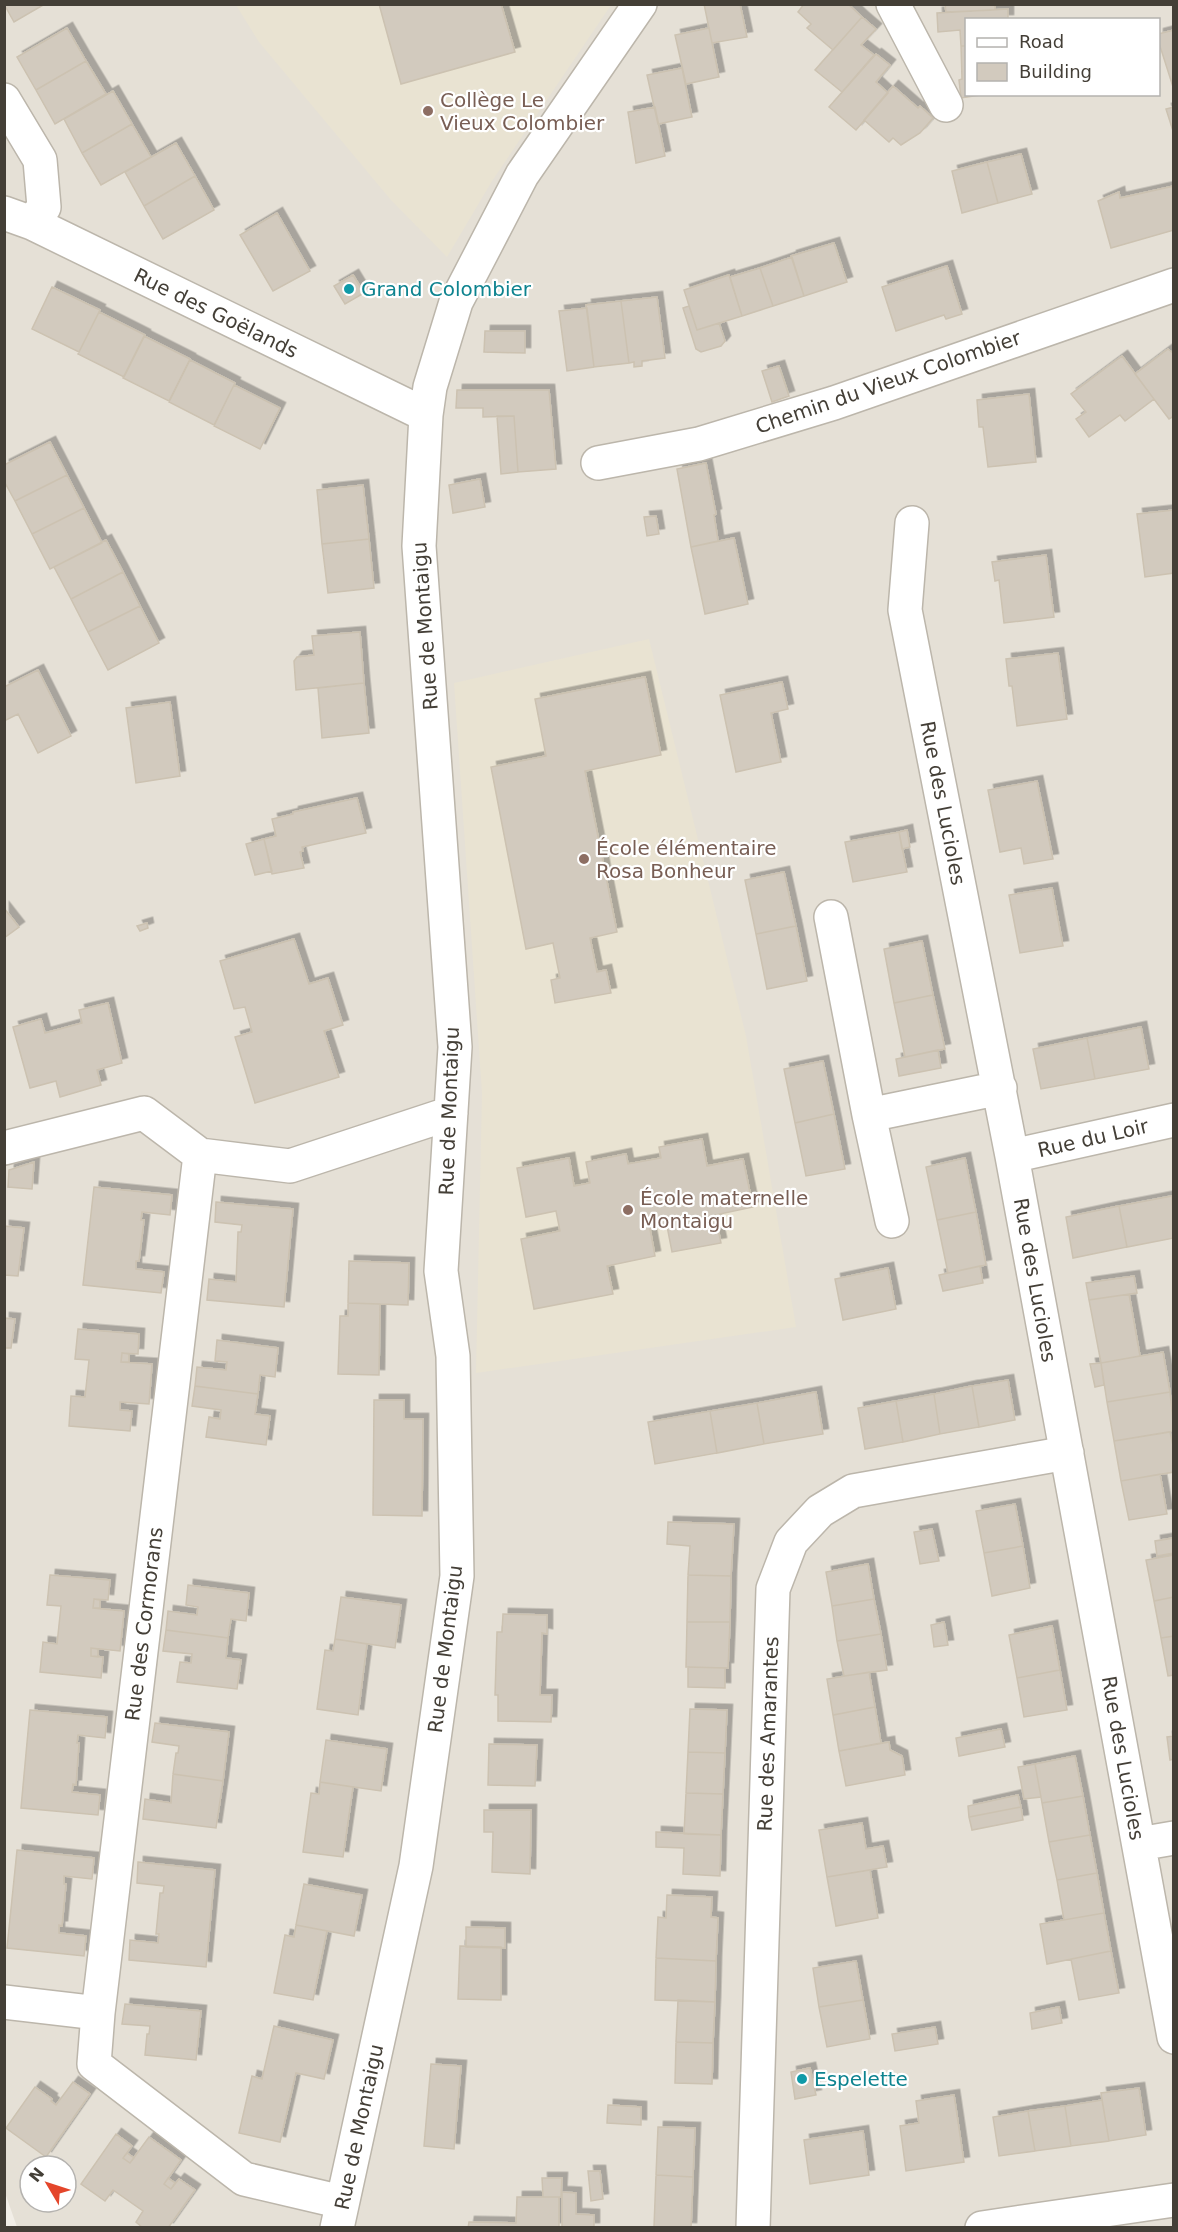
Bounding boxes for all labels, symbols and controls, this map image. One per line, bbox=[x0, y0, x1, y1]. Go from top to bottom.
legend bbox=[965, 18, 1160, 96]
text: Road bbox=[1019, 31, 1064, 52]
text: Building bbox=[1019, 61, 1092, 82]
place label: Collège Le Vieux Colombier bbox=[440, 88, 605, 135]
marker: Collège Le Vieux Colombier bbox=[421, 104, 435, 118]
street label: Rue des Goëlands bbox=[130, 263, 302, 363]
place label: Grand Colombier bbox=[361, 277, 532, 301]
marker: Grand Colombier bbox=[342, 282, 356, 296]
street label: Chemin du Vieux Colombier bbox=[752, 325, 1025, 439]
street label: Rue de Montaigu bbox=[407, 541, 443, 711]
street label: Rue des Lucioles bbox=[915, 719, 971, 887]
place label: École élémentaire Rosa Bonheur bbox=[596, 836, 776, 883]
marker: École élémentaire Rosa Bonheur bbox=[577, 852, 591, 866]
street label: Rue de Montaigu bbox=[434, 1026, 464, 1196]
street label: Rue du Loir bbox=[1035, 1113, 1151, 1162]
place label: École maternelle Montaigu bbox=[640, 1186, 808, 1233]
street label: Rue des Lucioles bbox=[1009, 1196, 1061, 1364]
marker: École maternelle Montaigu bbox=[621, 1203, 635, 1217]
street label: Rue des Cormorans bbox=[120, 1526, 168, 1722]
street label: Rue de Montaigu bbox=[423, 1564, 467, 1734]
street label: Rue des Amarantes bbox=[753, 1636, 783, 1832]
street label: Rue des Lucioles bbox=[1097, 1674, 1149, 1842]
street label: Rue de Montaigu bbox=[330, 2042, 388, 2212]
place label: Espelette bbox=[814, 2067, 908, 2091]
marker: Espelette bbox=[795, 2072, 809, 2086]
north arrow bbox=[18, 2154, 78, 2214]
text: N bbox=[25, 2164, 48, 2186]

